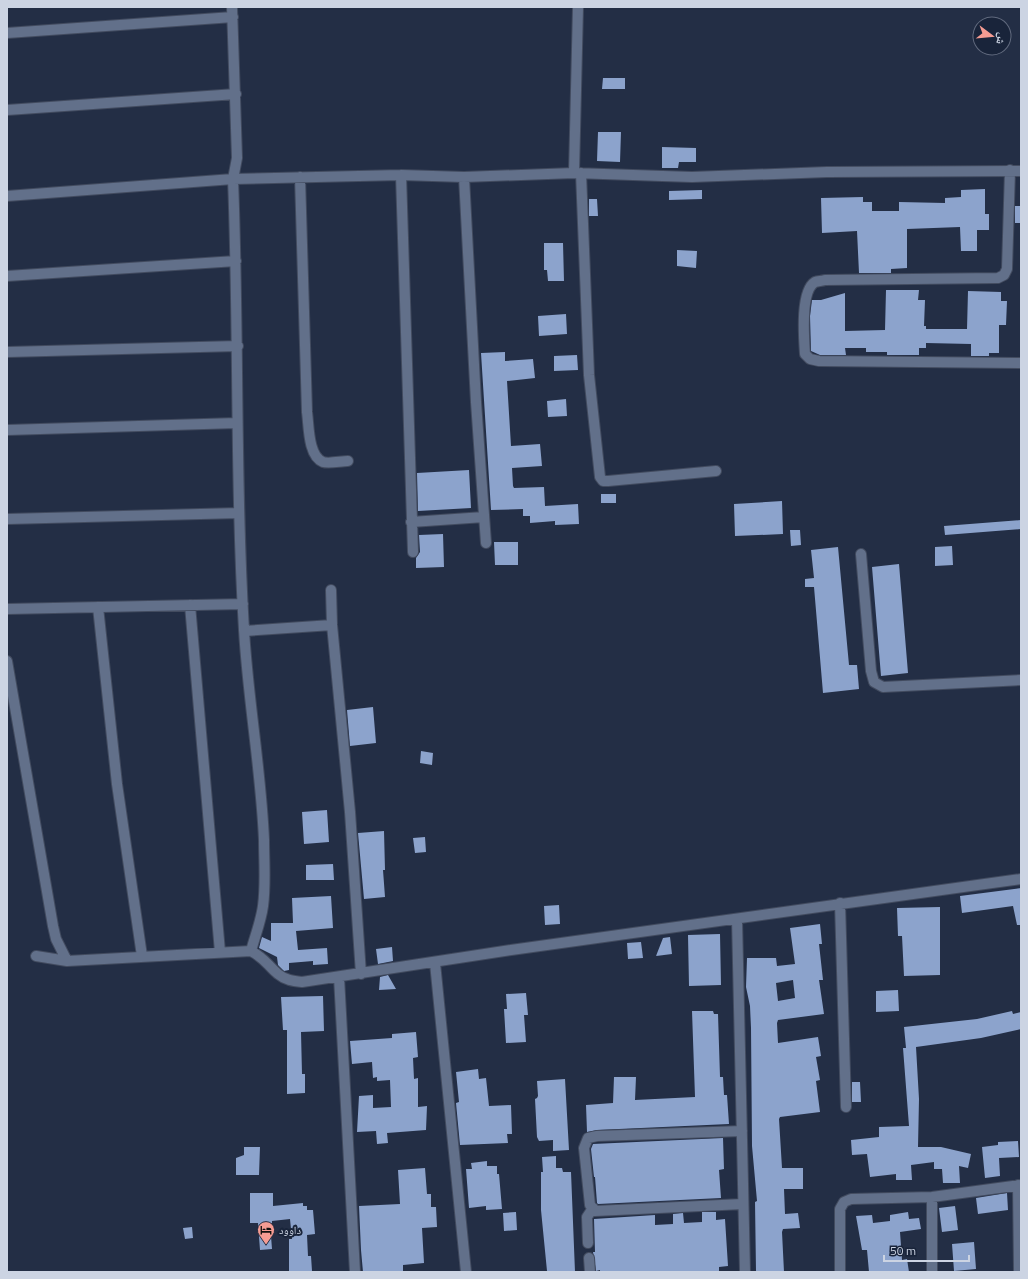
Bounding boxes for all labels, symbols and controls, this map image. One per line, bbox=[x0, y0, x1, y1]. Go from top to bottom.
north arrow bbox=[972, 16, 1012, 56]
text: ش bbox=[992, 31, 1011, 47]
hotel icon: داوود bbox=[256, 1220, 276, 1245]
place label: داوود bbox=[279, 1222, 301, 1238]
scale bar bbox=[884, 1237, 969, 1263]
text: 50 m bbox=[890, 1241, 916, 1260]

